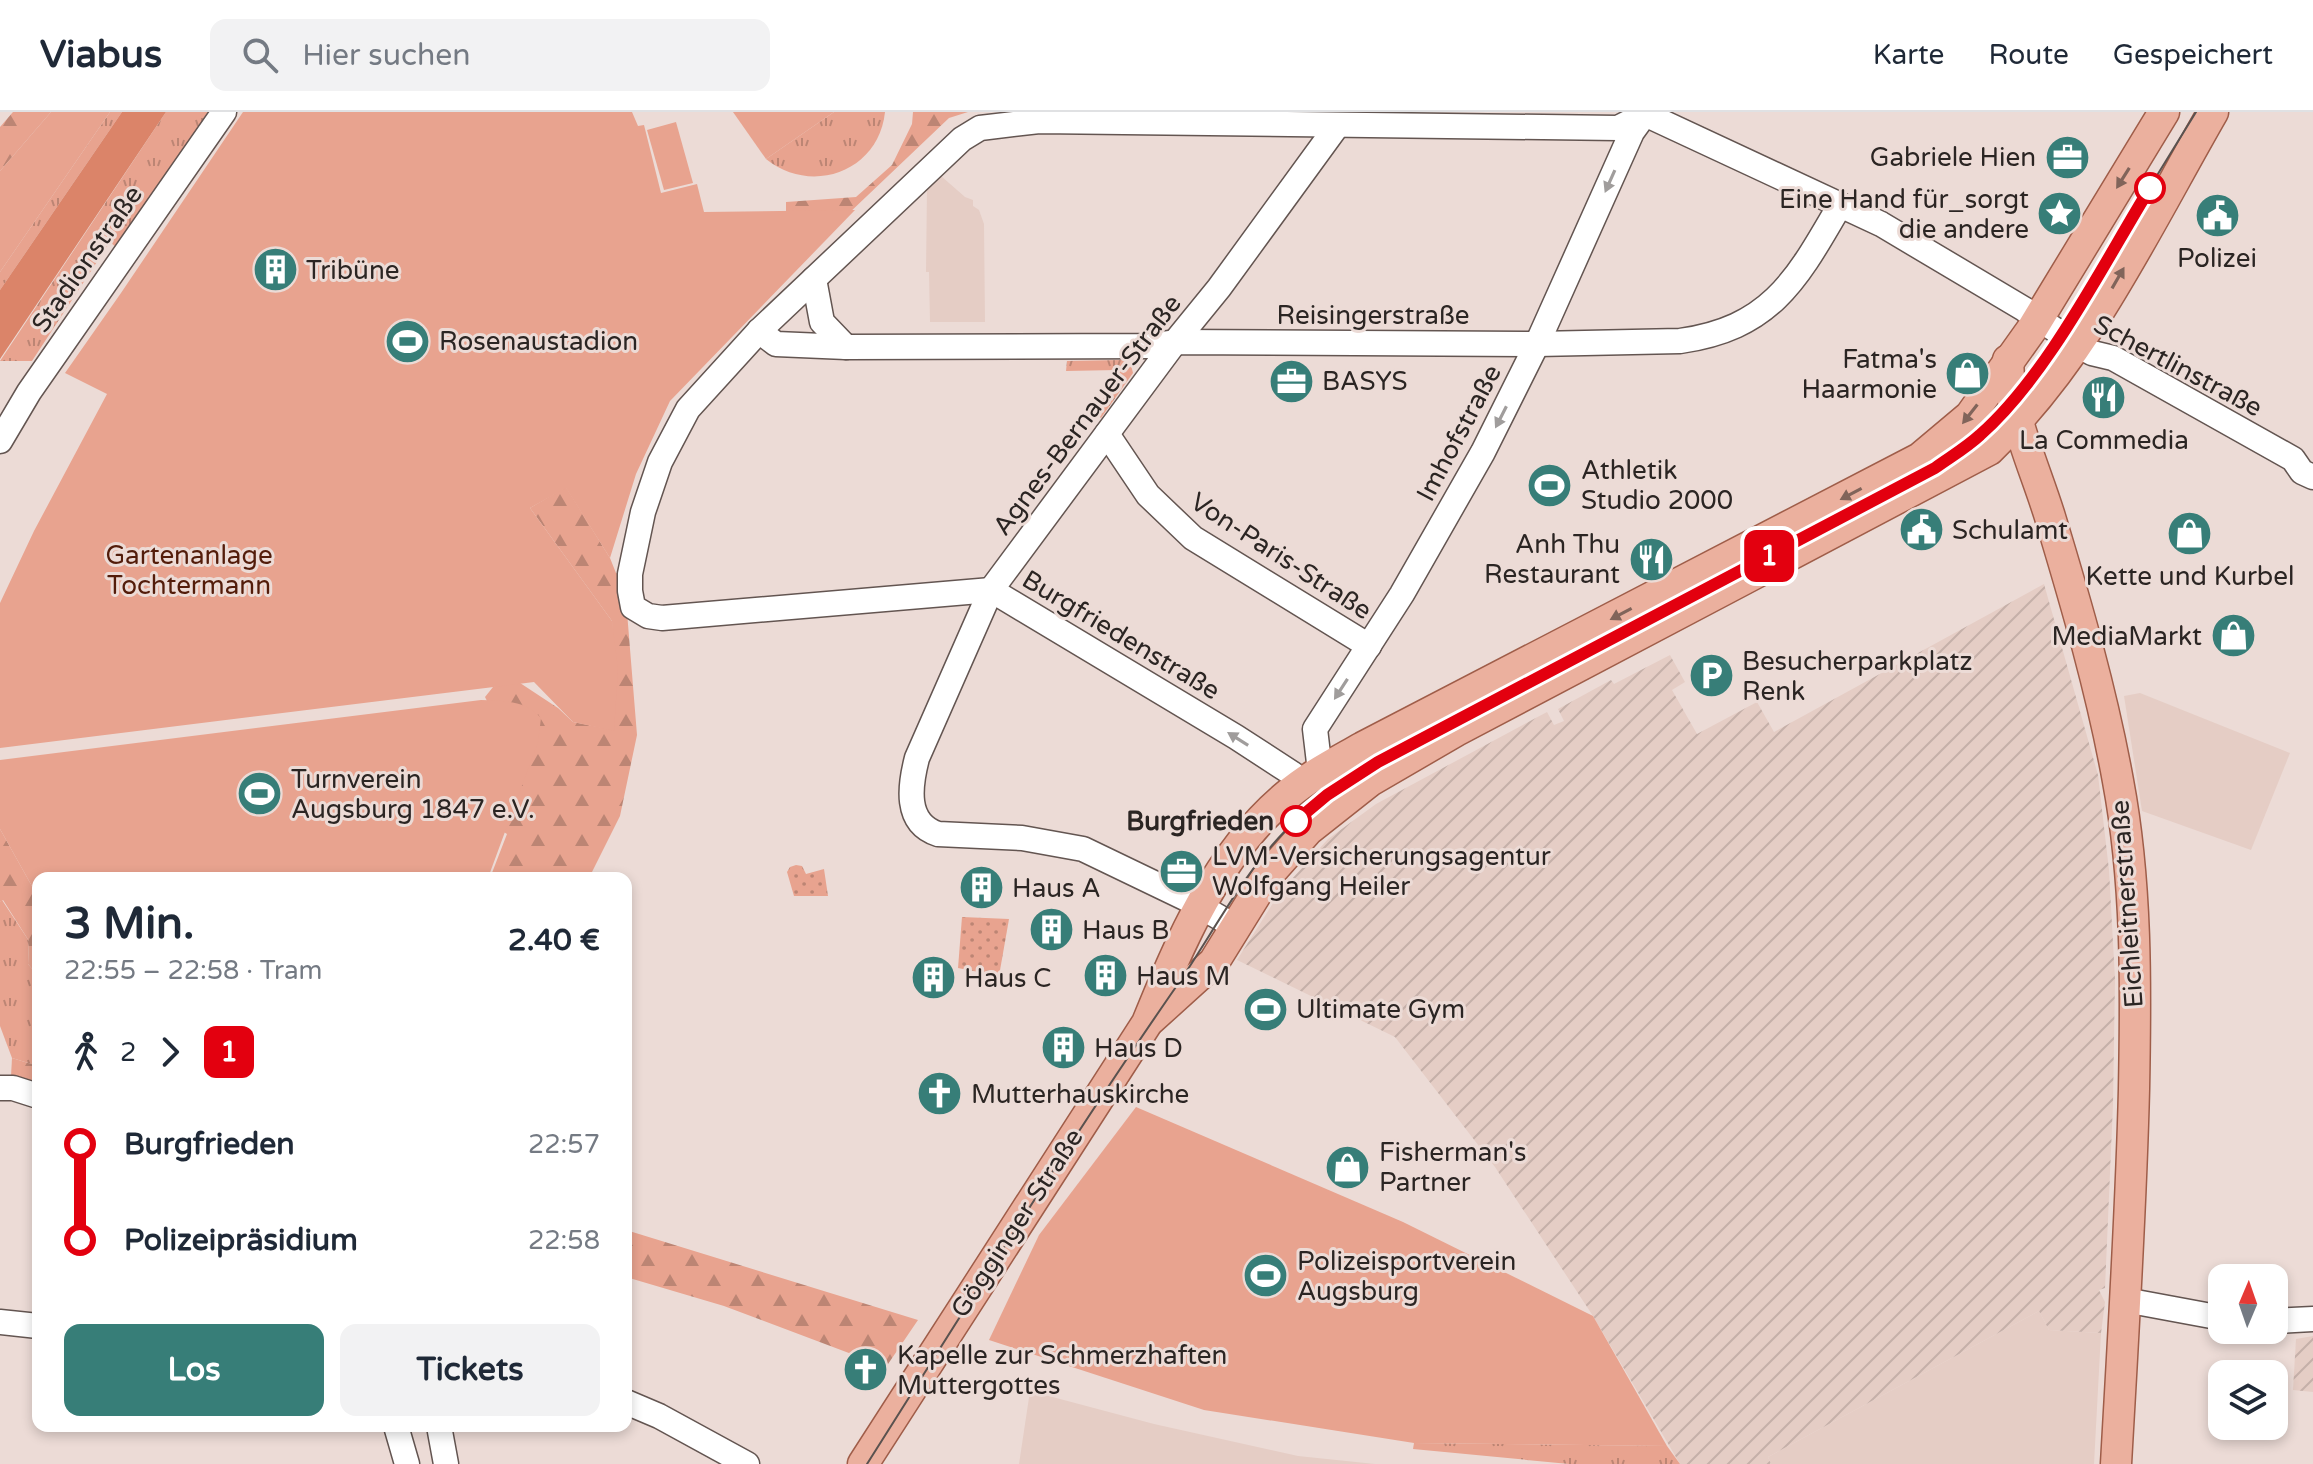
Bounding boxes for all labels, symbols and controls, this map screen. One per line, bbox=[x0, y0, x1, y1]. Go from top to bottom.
search box bbox=[210, 19, 770, 91]
text: Viabus bbox=[40, 32, 162, 78]
icon: search bbox=[238, 33, 282, 77]
text: Hier suchen bbox=[302, 37, 470, 74]
text: Karte bbox=[1873, 38, 1944, 72]
text: Route bbox=[1988, 38, 2069, 72]
text: Gespeichert bbox=[2113, 38, 2273, 72]
office icon: Gabriele Hien bbox=[2043, 133, 2091, 181]
place label: Gabriele Hien bbox=[1870, 142, 2036, 173]
one-way arrow bbox=[2117, 167, 2131, 189]
one-way arrow bbox=[1604, 169, 1617, 193]
unlabelled marker bbox=[2135, 173, 2165, 203]
street label: Stadionstraße bbox=[25, 180, 149, 338]
place label: Eine Hand für_sorgt die andere bbox=[1779, 184, 2029, 245]
place icon: Eine Hand für_sorgt die andere bbox=[2036, 190, 2084, 238]
public building icon: Polizei bbox=[2193, 191, 2241, 239]
place label: Polizei bbox=[2177, 243, 2257, 274]
building icon: Tribüne bbox=[251, 246, 299, 294]
place label: Tribüne bbox=[306, 255, 400, 286]
one-way arrow bbox=[2111, 267, 2125, 289]
street label: Agnes-Bernauer-Straße bbox=[986, 289, 1188, 541]
street label: Reisingerstraße bbox=[1277, 300, 1469, 331]
street label: Schertlinstraße bbox=[2088, 309, 2268, 423]
sports icon: Rosenaustadion bbox=[384, 317, 432, 365]
place label: Rosenaustadion bbox=[439, 326, 638, 357]
place label: Fatma's Haarmonie bbox=[1801, 344, 1937, 405]
shop icon: Fatma's Haarmonie bbox=[1944, 350, 1992, 398]
office icon: BASYS bbox=[1267, 357, 1315, 405]
street label: Imhofstraße bbox=[1410, 360, 1508, 506]
place label: BASYS bbox=[1322, 366, 1408, 397]
restaurant icon: La Commedia bbox=[2080, 373, 2128, 421]
one-way arrow bbox=[1962, 404, 1979, 424]
one-way arrow bbox=[1494, 405, 1507, 428]
place label: La Commedia bbox=[2019, 425, 2189, 456]
place label: Athletik Studio 2000 bbox=[1581, 455, 1733, 516]
sports icon: Athletik Studio 2000 bbox=[1526, 461, 1574, 509]
street label: Von-Paris-Straße bbox=[1185, 486, 1377, 626]
one-way arrow bbox=[1840, 487, 1863, 500]
public building icon: Schulamt bbox=[1897, 506, 1945, 554]
shop icon: Kette und Kurbel bbox=[2166, 509, 2214, 557]
place label: Schulamt bbox=[1952, 515, 2068, 546]
place label: Anh Thu Restaurant bbox=[1484, 529, 1620, 590]
line badge: 1 bbox=[1743, 530, 1795, 582]
restaurant icon: Anh Thu Restaurant bbox=[1627, 535, 1675, 583]
text: 1 bbox=[1760, 539, 1778, 573]
park label: Gartenanlage Tochtermann bbox=[105, 540, 273, 601]
place label: Kette und Kurbel bbox=[2086, 561, 2294, 592]
street label: Burgfriedenstraße bbox=[1017, 564, 1225, 706]
one-way arrow bbox=[1609, 607, 1632, 621]
shop icon: MediaMarkt bbox=[2209, 612, 2257, 660]
place label: MediaMarkt bbox=[2052, 621, 2202, 652]
place label: Besucherparkplatz Renk bbox=[1742, 646, 1973, 707]
parking icon: Besucherparkplatz Renk bbox=[1687, 652, 1735, 700]
one-way arrow bbox=[1334, 678, 1348, 700]
one-way arrow bbox=[1227, 732, 1249, 746]
place label: Turnverein Augsburg 1847 e.V. bbox=[291, 764, 535, 825]
sports icon: Turnverein Augsburg 1847 e.V. bbox=[236, 770, 284, 818]
street label: Eichleitnerstraße bbox=[2104, 799, 2150, 1009]
place label: Burgfrieden bbox=[1126, 806, 1274, 837]
marker: Burgfrieden bbox=[1281, 806, 1311, 836]
place label: LVM-Versicherungsagentur Wolfgang Heiler bbox=[1212, 841, 1551, 902]
office icon: LVM-Versicherungsagentur Wolfgang Heiler bbox=[1157, 847, 1205, 895]
building icon: Haus A bbox=[957, 864, 1005, 912]
place label: Haus A bbox=[1012, 873, 1101, 904]
text: 3 Min. bbox=[64, 898, 194, 951]
building icon: Haus B bbox=[1027, 906, 1075, 954]
place label: Haus B bbox=[1082, 915, 1169, 946]
text: 2.40 € bbox=[508, 922, 600, 959]
building icon: Haus M bbox=[1081, 952, 1129, 1000]
building icon: Haus C bbox=[909, 954, 957, 1002]
text: 22:55 – 22:58 · Tram bbox=[64, 955, 322, 986]
place label: Haus M bbox=[1136, 961, 1230, 992]
place label: Haus C bbox=[964, 963, 1051, 994]
sports icon: Ultimate Gym bbox=[1241, 985, 1289, 1033]
place label: Ultimate Gym bbox=[1296, 994, 1465, 1025]
building icon: Haus D bbox=[1039, 1024, 1087, 1072]
icon: walk bbox=[64, 1030, 108, 1074]
icon: forward bbox=[148, 1030, 192, 1074]
place label: Haus D bbox=[1094, 1033, 1183, 1064]
text: 1 bbox=[220, 1035, 238, 1069]
text: 2 bbox=[120, 1037, 136, 1068]
church icon: Mutterhauskirche bbox=[916, 1070, 964, 1118]
place label: Mutterhauskirche bbox=[971, 1079, 1189, 1110]
street label: Gögginger Straße bbox=[944, 1123, 1090, 1323]
text: Burgfrieden bbox=[124, 1126, 294, 1163]
text: 22:57 bbox=[528, 1129, 600, 1160]
place label: Fisherman's Partner bbox=[1379, 1137, 1527, 1198]
shop icon: Fisherman's Partner bbox=[1324, 1143, 1372, 1191]
text: Polizeipräsidium bbox=[124, 1222, 358, 1259]
text: 22:58 bbox=[528, 1225, 600, 1256]
place label: Polizeisportverein Augsburg bbox=[1297, 1246, 1516, 1307]
sports icon: Polizeisportverein Augsburg bbox=[1242, 1252, 1290, 1300]
north arrow bbox=[2208, 1264, 2288, 1344]
map controls bbox=[2208, 1264, 2288, 1440]
button: Los bbox=[64, 1324, 324, 1416]
button: Tickets bbox=[340, 1324, 600, 1416]
place label: Kapelle zur Schmerzhaften Muttergottes bbox=[897, 1340, 1227, 1401]
church icon: Kapelle zur Schmerzhaften Muttergottes bbox=[842, 1346, 890, 1394]
button: layers bbox=[2208, 1360, 2288, 1440]

